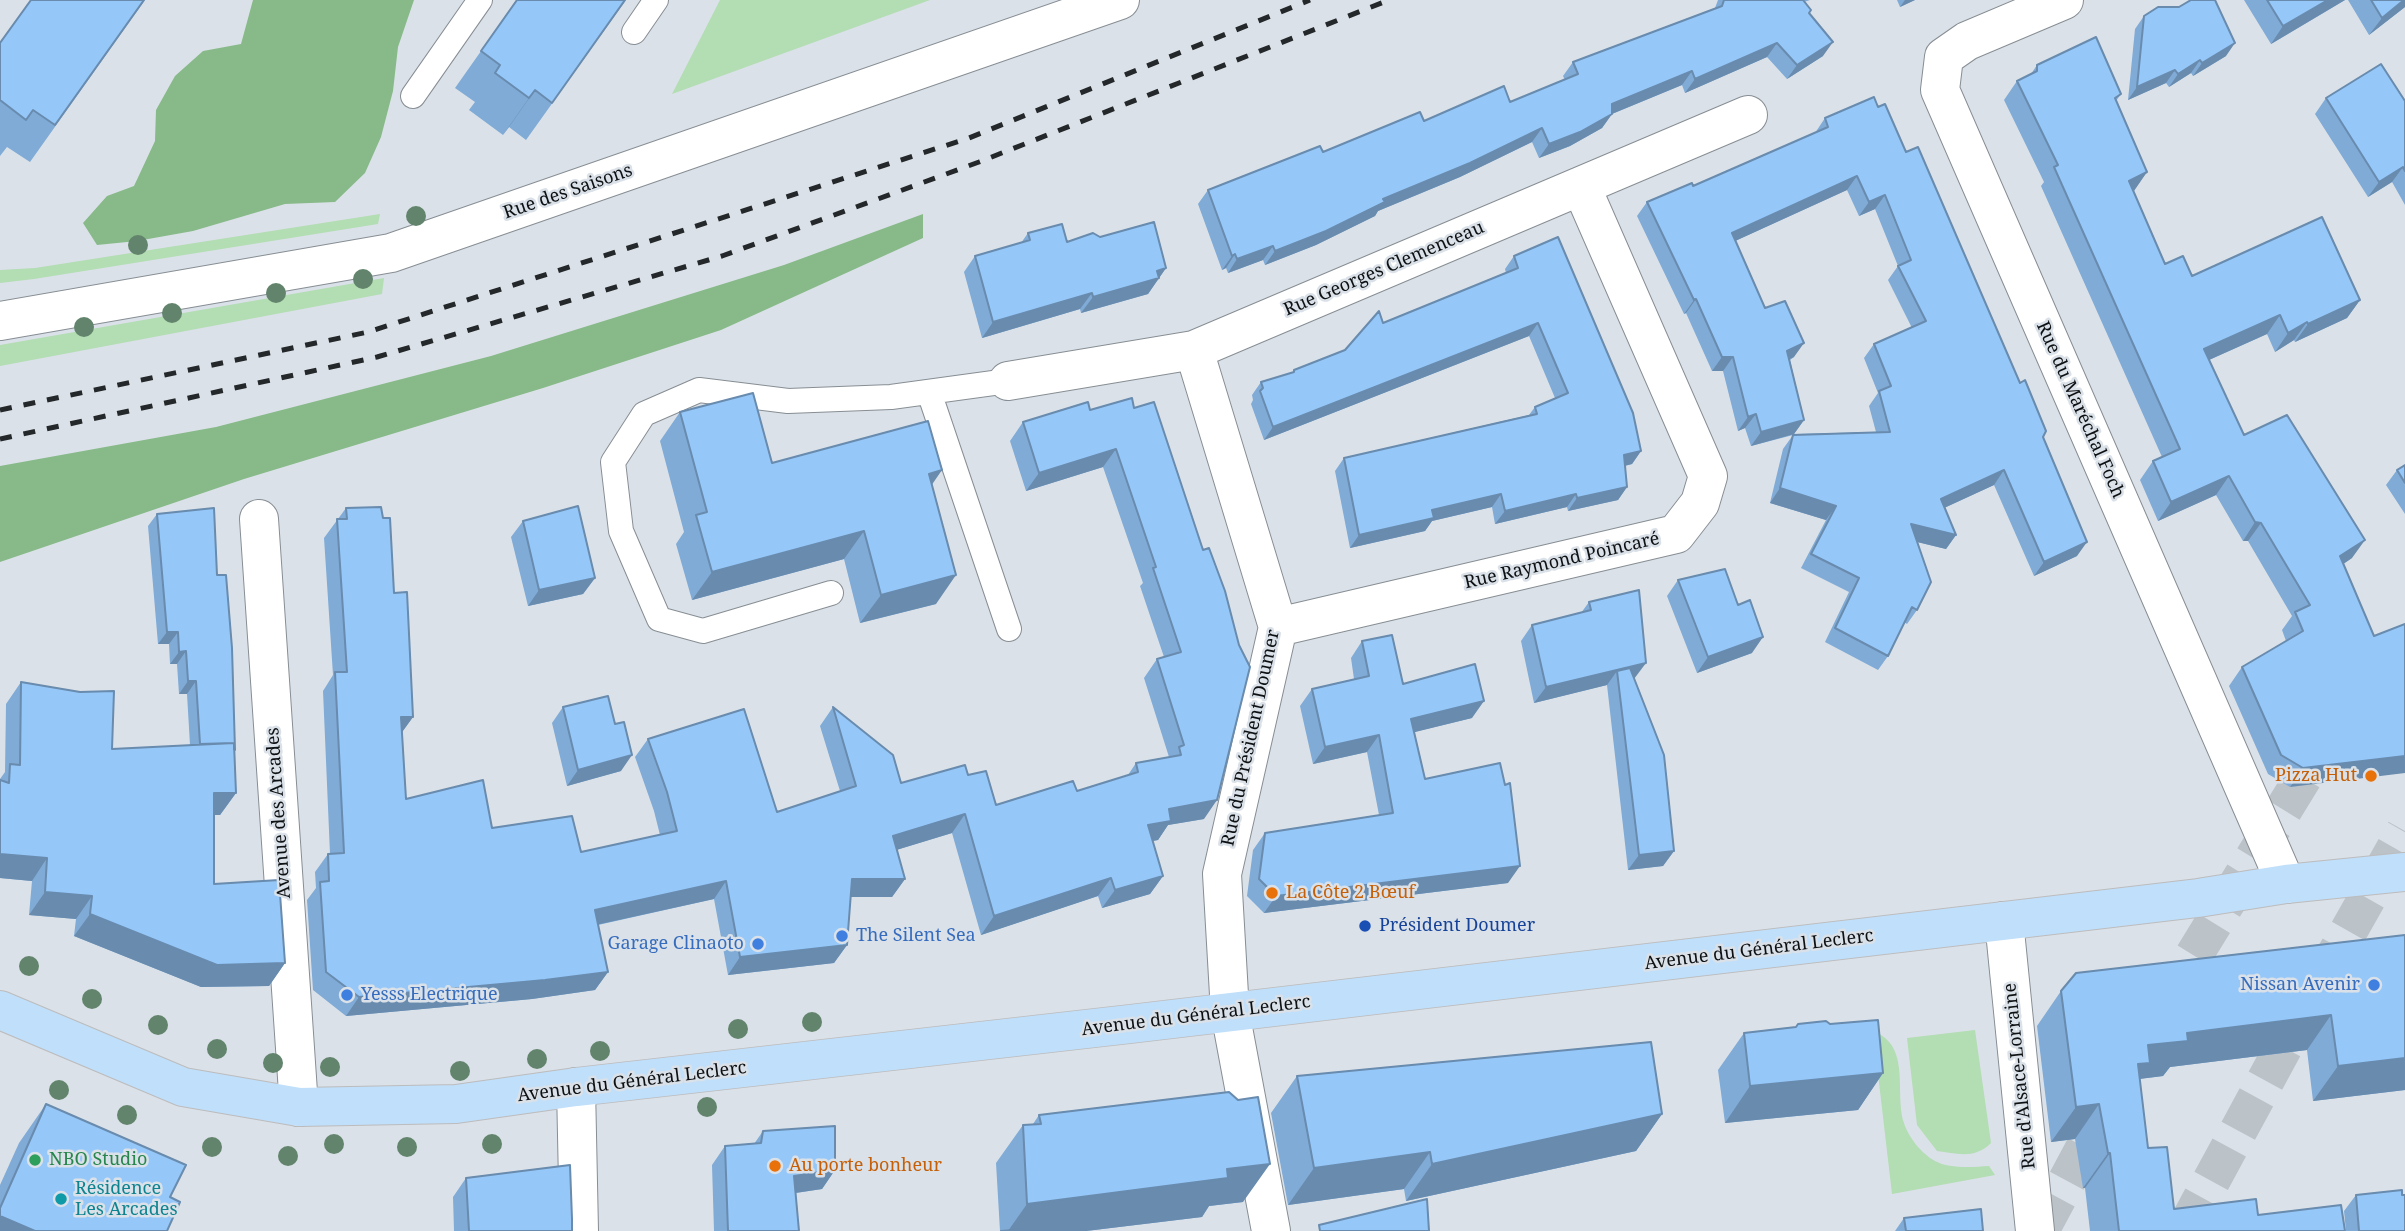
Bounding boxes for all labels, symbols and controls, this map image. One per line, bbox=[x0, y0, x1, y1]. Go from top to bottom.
street label: Rue des Saisons bbox=[501, 160, 635, 224]
street label: Rue Georges Clemenceau bbox=[1281, 217, 1487, 321]
street label: Rue du Maréchal Foch bbox=[2031, 318, 2129, 502]
street label: Rue Raymond Poincaré bbox=[1462, 528, 1662, 594]
street label: Rue du Président Doumer bbox=[1217, 628, 1285, 848]
street label: Avenue des Arcades bbox=[262, 727, 296, 899]
place label: Pizza Hut bbox=[2275, 765, 2357, 787]
marker: Pizza Hut bbox=[2363, 768, 2379, 784]
place label: La Côte 2 Bœuf bbox=[1286, 882, 1415, 904]
marker: La Côte 2 Bœuf bbox=[1264, 885, 1280, 901]
place label: Président Doumer bbox=[1379, 915, 1535, 937]
marker: Président Doumer bbox=[1357, 918, 1373, 934]
place label: The Silent Sea bbox=[856, 925, 976, 947]
street label: Avenue du Général Leclerc bbox=[1643, 925, 1875, 975]
marker: The Silent Sea bbox=[834, 928, 850, 944]
place label: Garage Clinaoto bbox=[608, 933, 744, 955]
marker: Garage Clinaoto bbox=[750, 936, 766, 952]
place label: Nissan Avenir bbox=[2240, 974, 2360, 996]
marker: Nissan Avenir bbox=[2366, 977, 2382, 993]
street label: Rue d'Alsace-Lorraine bbox=[1999, 982, 2041, 1170]
place label: Yesss Electrique bbox=[361, 984, 498, 1006]
marker: Yesss Electrique bbox=[339, 987, 355, 1003]
street label: Avenue du Général Leclerc bbox=[1080, 991, 1312, 1041]
street label: Avenue du Général Leclerc bbox=[516, 1057, 748, 1107]
place label: NBO Studio bbox=[49, 1149, 147, 1171]
marker: NBO Studio bbox=[27, 1152, 43, 1168]
place label: Au porte bonheur bbox=[789, 1155, 942, 1177]
marker: Au porte bonheur bbox=[767, 1158, 783, 1174]
place label: Résidence Les Arcades bbox=[75, 1178, 178, 1220]
marker: Résidence Les Arcades bbox=[53, 1191, 69, 1207]

